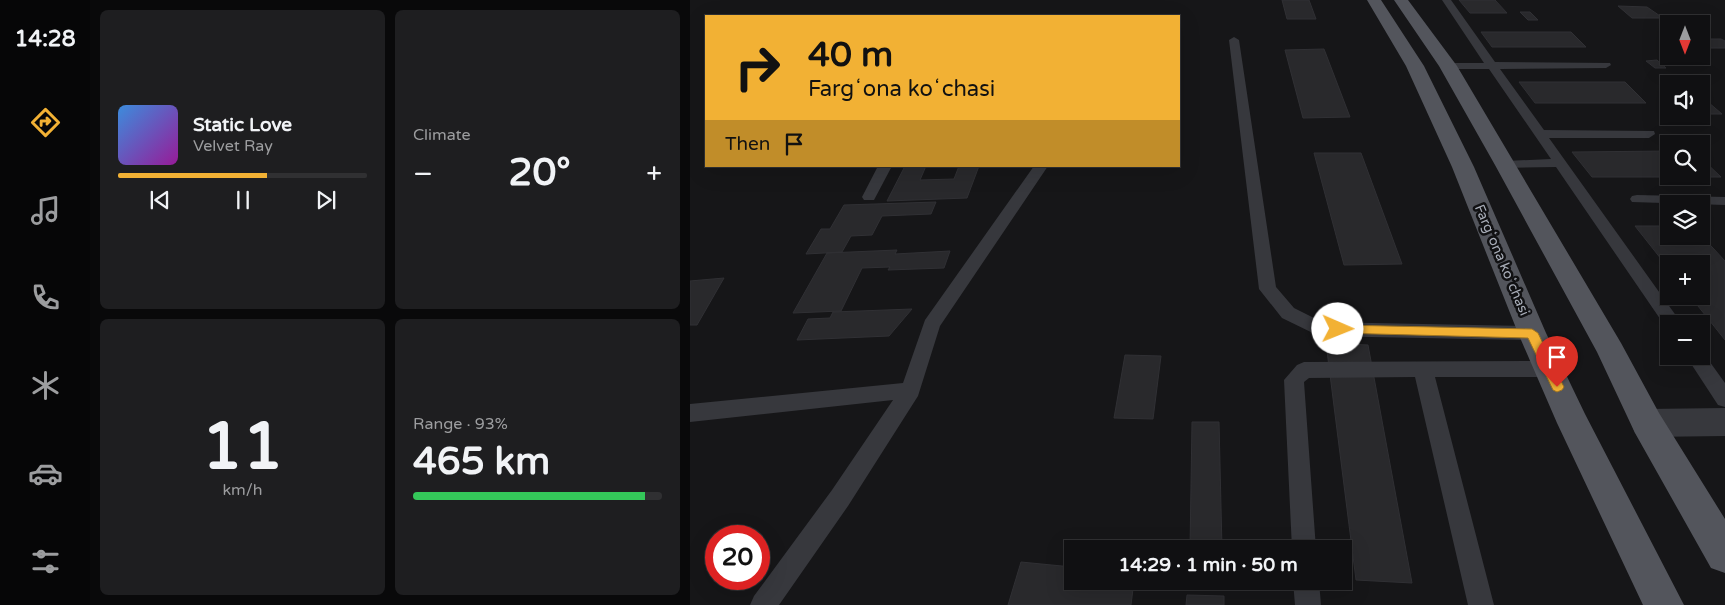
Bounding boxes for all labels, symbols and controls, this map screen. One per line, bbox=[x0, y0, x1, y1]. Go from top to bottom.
north arrow bbox=[1660, 15, 1710, 65]
map controls bbox=[1660, 15, 1710, 365]
text: 14:28 bbox=[15, 26, 75, 52]
text: 40 m bbox=[808, 34, 893, 76]
icon: right bbox=[725, 35, 790, 100]
button: sound bbox=[1660, 75, 1710, 125]
text: Fargʻona koʻchasi bbox=[808, 76, 995, 102]
icon: directions bbox=[28, 105, 63, 140]
text: Static Love bbox=[193, 114, 292, 136]
text: Climate bbox=[413, 125, 471, 145]
icon: arrive bbox=[780, 130, 808, 158]
text: Then bbox=[725, 133, 770, 155]
button: search bbox=[1660, 135, 1710, 185]
text: Velvet Ray bbox=[193, 136, 273, 156]
text: 20° bbox=[509, 150, 571, 196]
text: − bbox=[413, 157, 433, 191]
text: + bbox=[646, 157, 662, 191]
icon: previous bbox=[146, 186, 174, 214]
icon: pause bbox=[229, 186, 257, 214]
icon: next bbox=[312, 186, 340, 214]
icon: music bbox=[28, 193, 63, 228]
button: layers bbox=[1660, 195, 1710, 245]
street label: Fargʻona koʻchasi bbox=[1471, 202, 1533, 318]
button: + bbox=[1660, 255, 1710, 305]
icon: phone bbox=[28, 280, 63, 315]
position arrow bbox=[1311, 302, 1363, 354]
button: − bbox=[1660, 315, 1710, 365]
pin bbox=[1536, 336, 1578, 387]
icon: arrive bbox=[1543, 343, 1571, 371]
icon: climate bbox=[28, 368, 63, 403]
text: 11 bbox=[202, 408, 283, 487]
text: Range · 93% bbox=[413, 414, 508, 434]
text: 465 km bbox=[413, 439, 550, 485]
icon: car bbox=[28, 456, 63, 491]
text: km/h bbox=[222, 480, 263, 500]
speed limit sign: 20 bbox=[705, 525, 770, 590]
icon: filters bbox=[28, 544, 63, 579]
text: 14:29 · 1 min · 50 m bbox=[1118, 554, 1298, 576]

